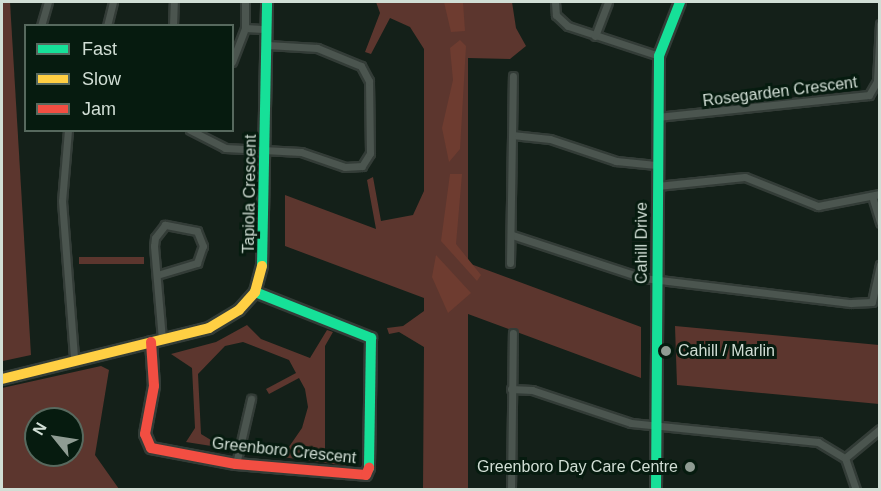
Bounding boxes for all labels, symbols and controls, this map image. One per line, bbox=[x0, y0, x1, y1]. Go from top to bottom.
legend bbox=[24, 24, 234, 132]
text: Fast bbox=[82, 39, 117, 59]
text: Slow bbox=[82, 69, 121, 89]
street label: Rosegarden Crescent bbox=[702, 73, 858, 111]
text: Jam bbox=[82, 99, 116, 119]
street label: Tapiola Crescent bbox=[239, 134, 261, 254]
street label: Cahill Drive bbox=[632, 202, 652, 284]
place label: Cahill / Marlin bbox=[678, 341, 775, 361]
marker: Cahill / Marlin bbox=[659, 344, 673, 358]
north arrow bbox=[24, 407, 84, 467]
text: N bbox=[29, 419, 50, 438]
street label: Greenboro Crescent bbox=[211, 434, 357, 468]
place label: Greenboro Day Care Centre bbox=[477, 457, 678, 477]
marker: Greenboro Day Care Centre bbox=[683, 460, 697, 474]

